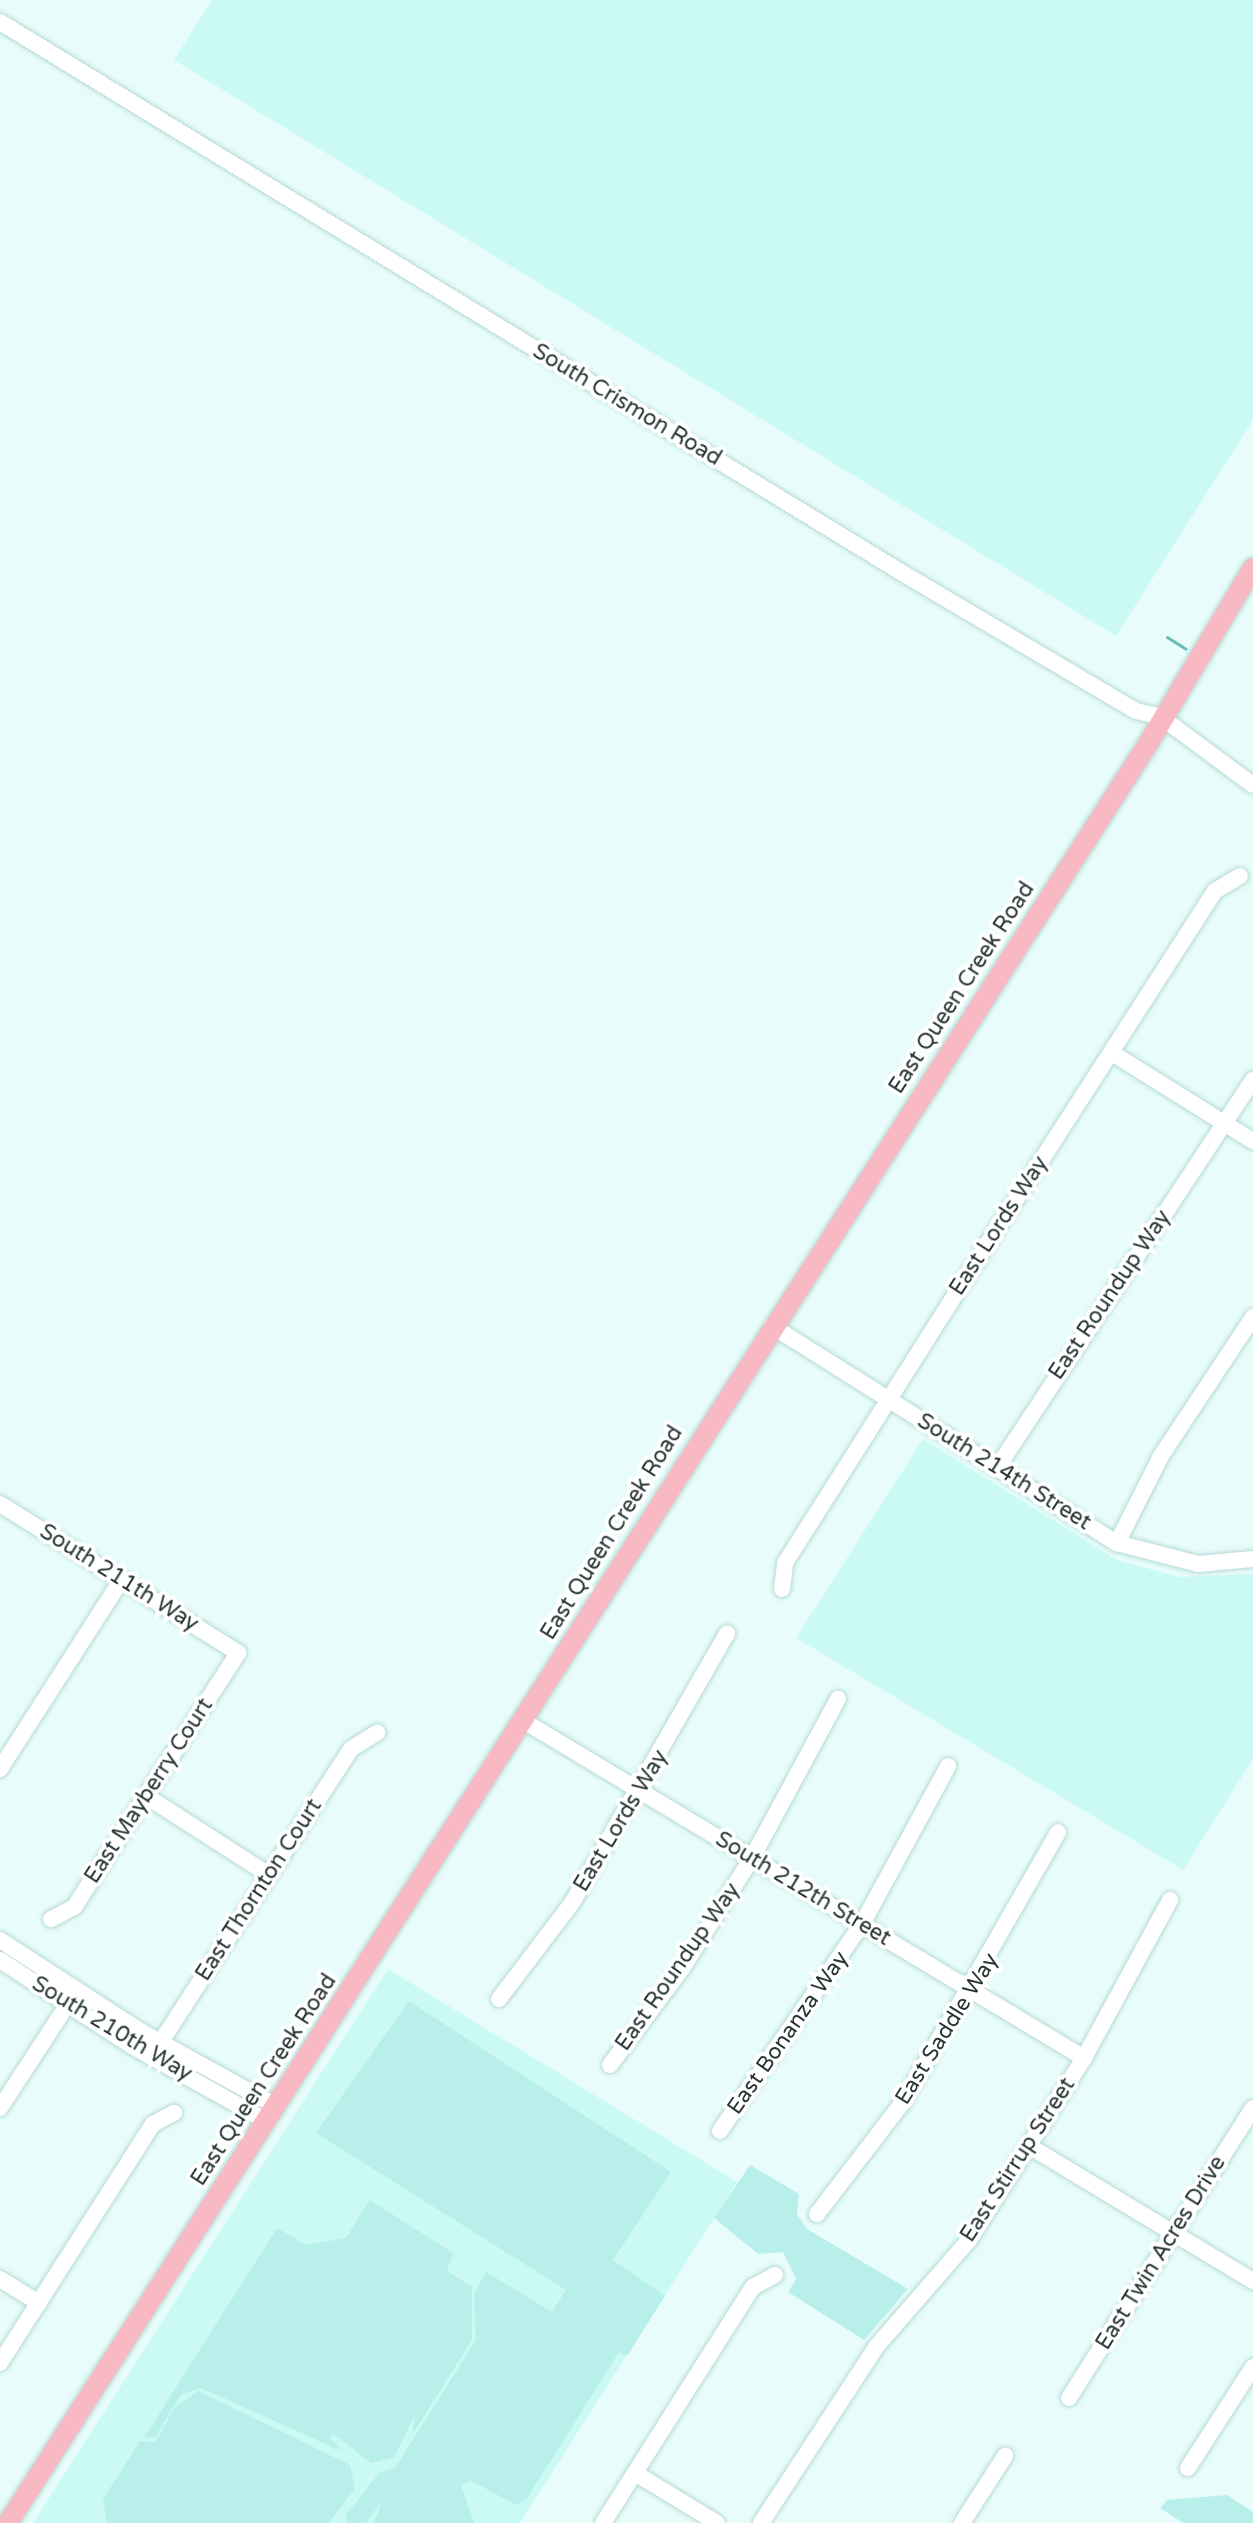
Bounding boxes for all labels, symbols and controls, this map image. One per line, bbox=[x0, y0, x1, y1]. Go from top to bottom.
street label: South Crismon Road bbox=[528, 338, 726, 472]
street label: East Queen Creek Road bbox=[884, 877, 1040, 1099]
street label: East Lords Way bbox=[944, 1152, 1054, 1300]
street label: East Roundup Way bbox=[1043, 1205, 1177, 1385]
street label: South 214th Street bbox=[912, 1408, 1096, 1536]
street label: East Queen Creek Road bbox=[535, 1421, 689, 1645]
street label: South 211th Way bbox=[35, 1519, 203, 1637]
street label: East Mayberry Court bbox=[79, 1694, 219, 1888]
street label: East Lords Way bbox=[568, 1745, 674, 1897]
street label: East Thornton Court bbox=[190, 1794, 328, 1986]
street label: South 212th Street bbox=[711, 1826, 895, 1952]
street label: East Roundup Way bbox=[610, 1878, 746, 2056]
street label: East Bonanza Way bbox=[722, 1946, 854, 2120]
street label: East Saddle Way bbox=[890, 1948, 1004, 2110]
street label: East Queen Creek Road bbox=[186, 1969, 342, 2191]
street label: South 210th Way bbox=[27, 1971, 197, 2087]
street label: East Stirrup Street bbox=[955, 2073, 1081, 2247]
street label: East Twin Acres Drive bbox=[1091, 2151, 1231, 2355]

